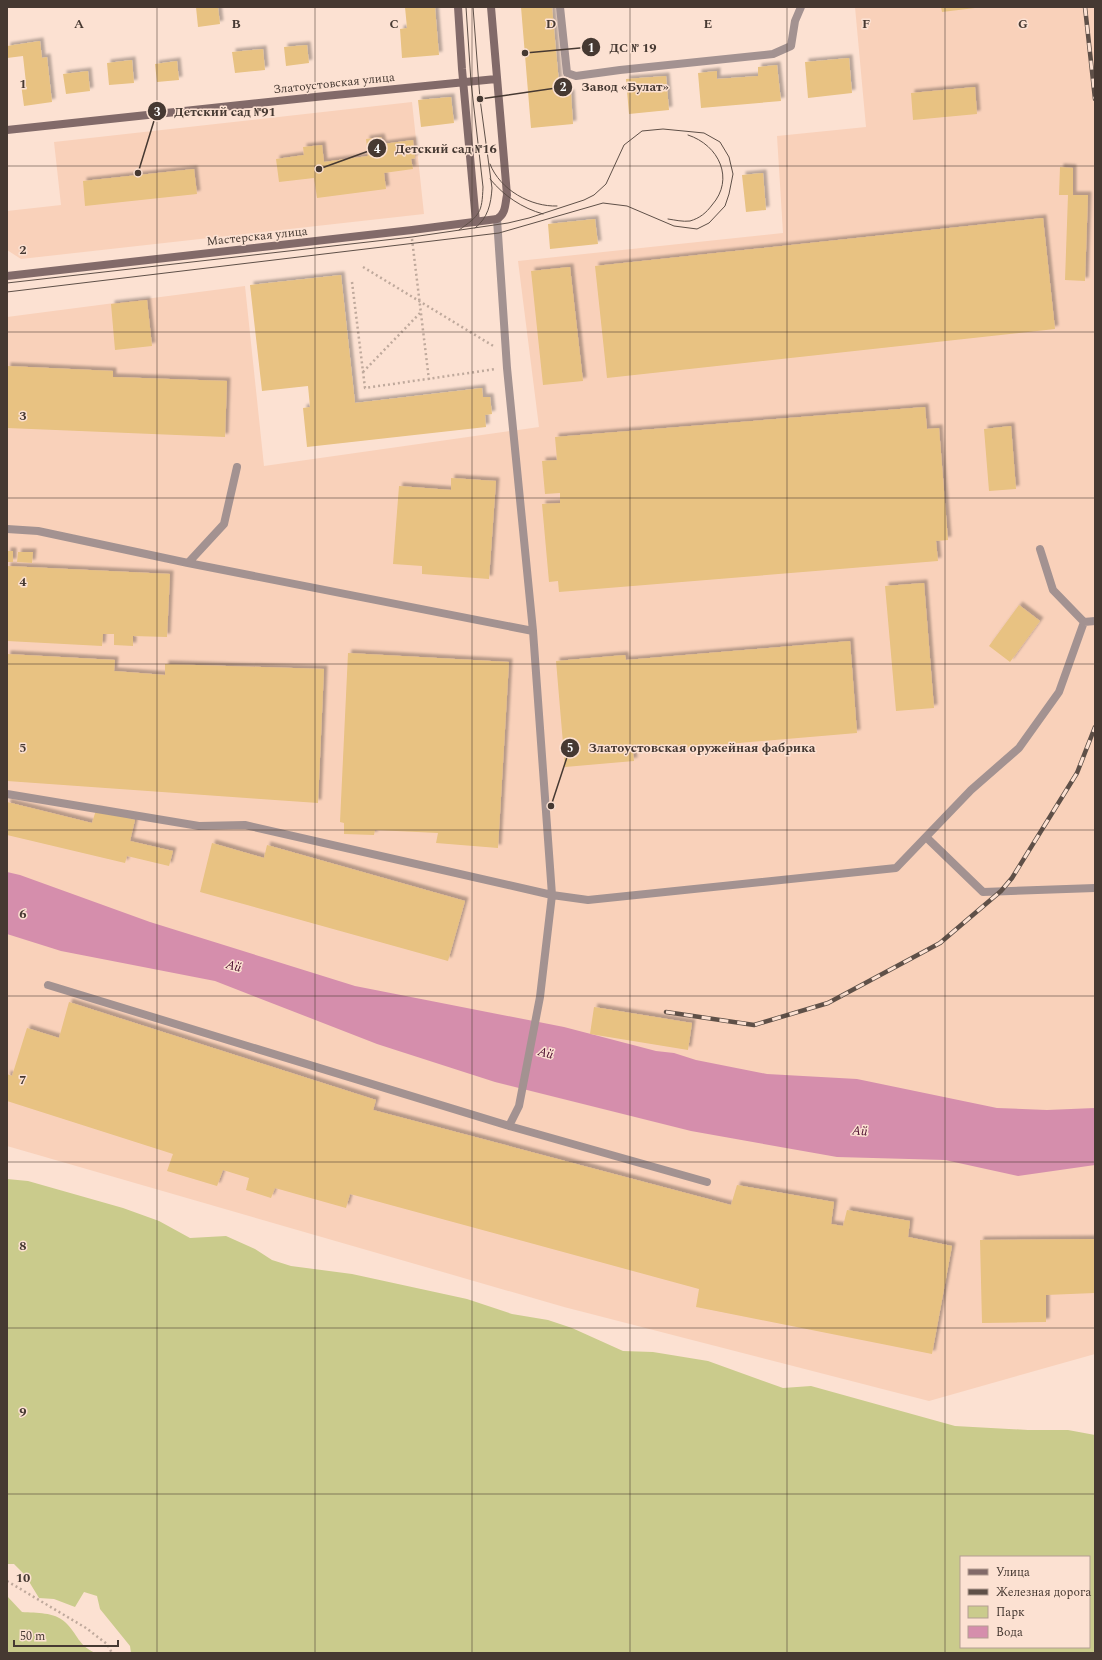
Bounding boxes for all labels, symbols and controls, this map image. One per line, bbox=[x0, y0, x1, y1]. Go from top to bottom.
text: A bbox=[74, 14, 84, 34]
text: B bbox=[231, 14, 241, 34]
text: C bbox=[389, 14, 399, 34]
text: D bbox=[546, 14, 556, 34]
text: E bbox=[704, 14, 713, 34]
text: F bbox=[862, 14, 870, 34]
text: G bbox=[1018, 14, 1028, 34]
callout: ДС № 19 bbox=[581, 35, 664, 60]
text: ДС № 19 bbox=[609, 38, 657, 58]
text: 1 bbox=[588, 39, 594, 58]
street label: Златоустовская улица bbox=[272, 68, 396, 99]
text: 1 bbox=[19, 74, 27, 94]
callout: Завод «Булат» bbox=[553, 74, 676, 99]
text: Завод «Булат» bbox=[581, 77, 669, 97]
text: 2 bbox=[560, 78, 567, 97]
callout: Детский сад №91 bbox=[147, 99, 284, 124]
text: Детский сад №91 bbox=[174, 102, 276, 122]
text: 3 bbox=[154, 103, 161, 122]
callout: Детский сад №16 bbox=[367, 136, 504, 161]
text: Детский сад №16 bbox=[395, 139, 497, 159]
text: 4 bbox=[374, 140, 381, 159]
street label: Мастерская улица bbox=[206, 222, 309, 251]
text: 2 bbox=[19, 240, 27, 260]
text: 3 bbox=[19, 406, 27, 426]
text: 4 bbox=[19, 572, 27, 592]
callout: Златоустовская оружейная фабрика bbox=[560, 735, 823, 760]
text: 5 bbox=[19, 738, 27, 758]
text: Златоустовская оружейная фабрика bbox=[588, 738, 816, 758]
text: 5 bbox=[567, 739, 573, 758]
text: 6 bbox=[19, 904, 27, 924]
water label: Ай bbox=[223, 954, 244, 978]
water label: Ай bbox=[535, 1041, 556, 1065]
text: 7 bbox=[19, 1070, 27, 1090]
water label: Ай bbox=[850, 1120, 869, 1142]
text: 8 bbox=[19, 1236, 27, 1256]
text: 9 bbox=[19, 1402, 27, 1422]
legend bbox=[960, 1556, 1090, 1648]
text: Улица bbox=[996, 1563, 1030, 1582]
text: 10 bbox=[16, 1568, 30, 1588]
text: Железная дорога bbox=[996, 1583, 1091, 1602]
text: Парк bbox=[996, 1603, 1025, 1622]
scale bar bbox=[14, 1622, 118, 1648]
text: Вода bbox=[996, 1623, 1023, 1642]
text: 50 m bbox=[20, 1627, 45, 1646]

